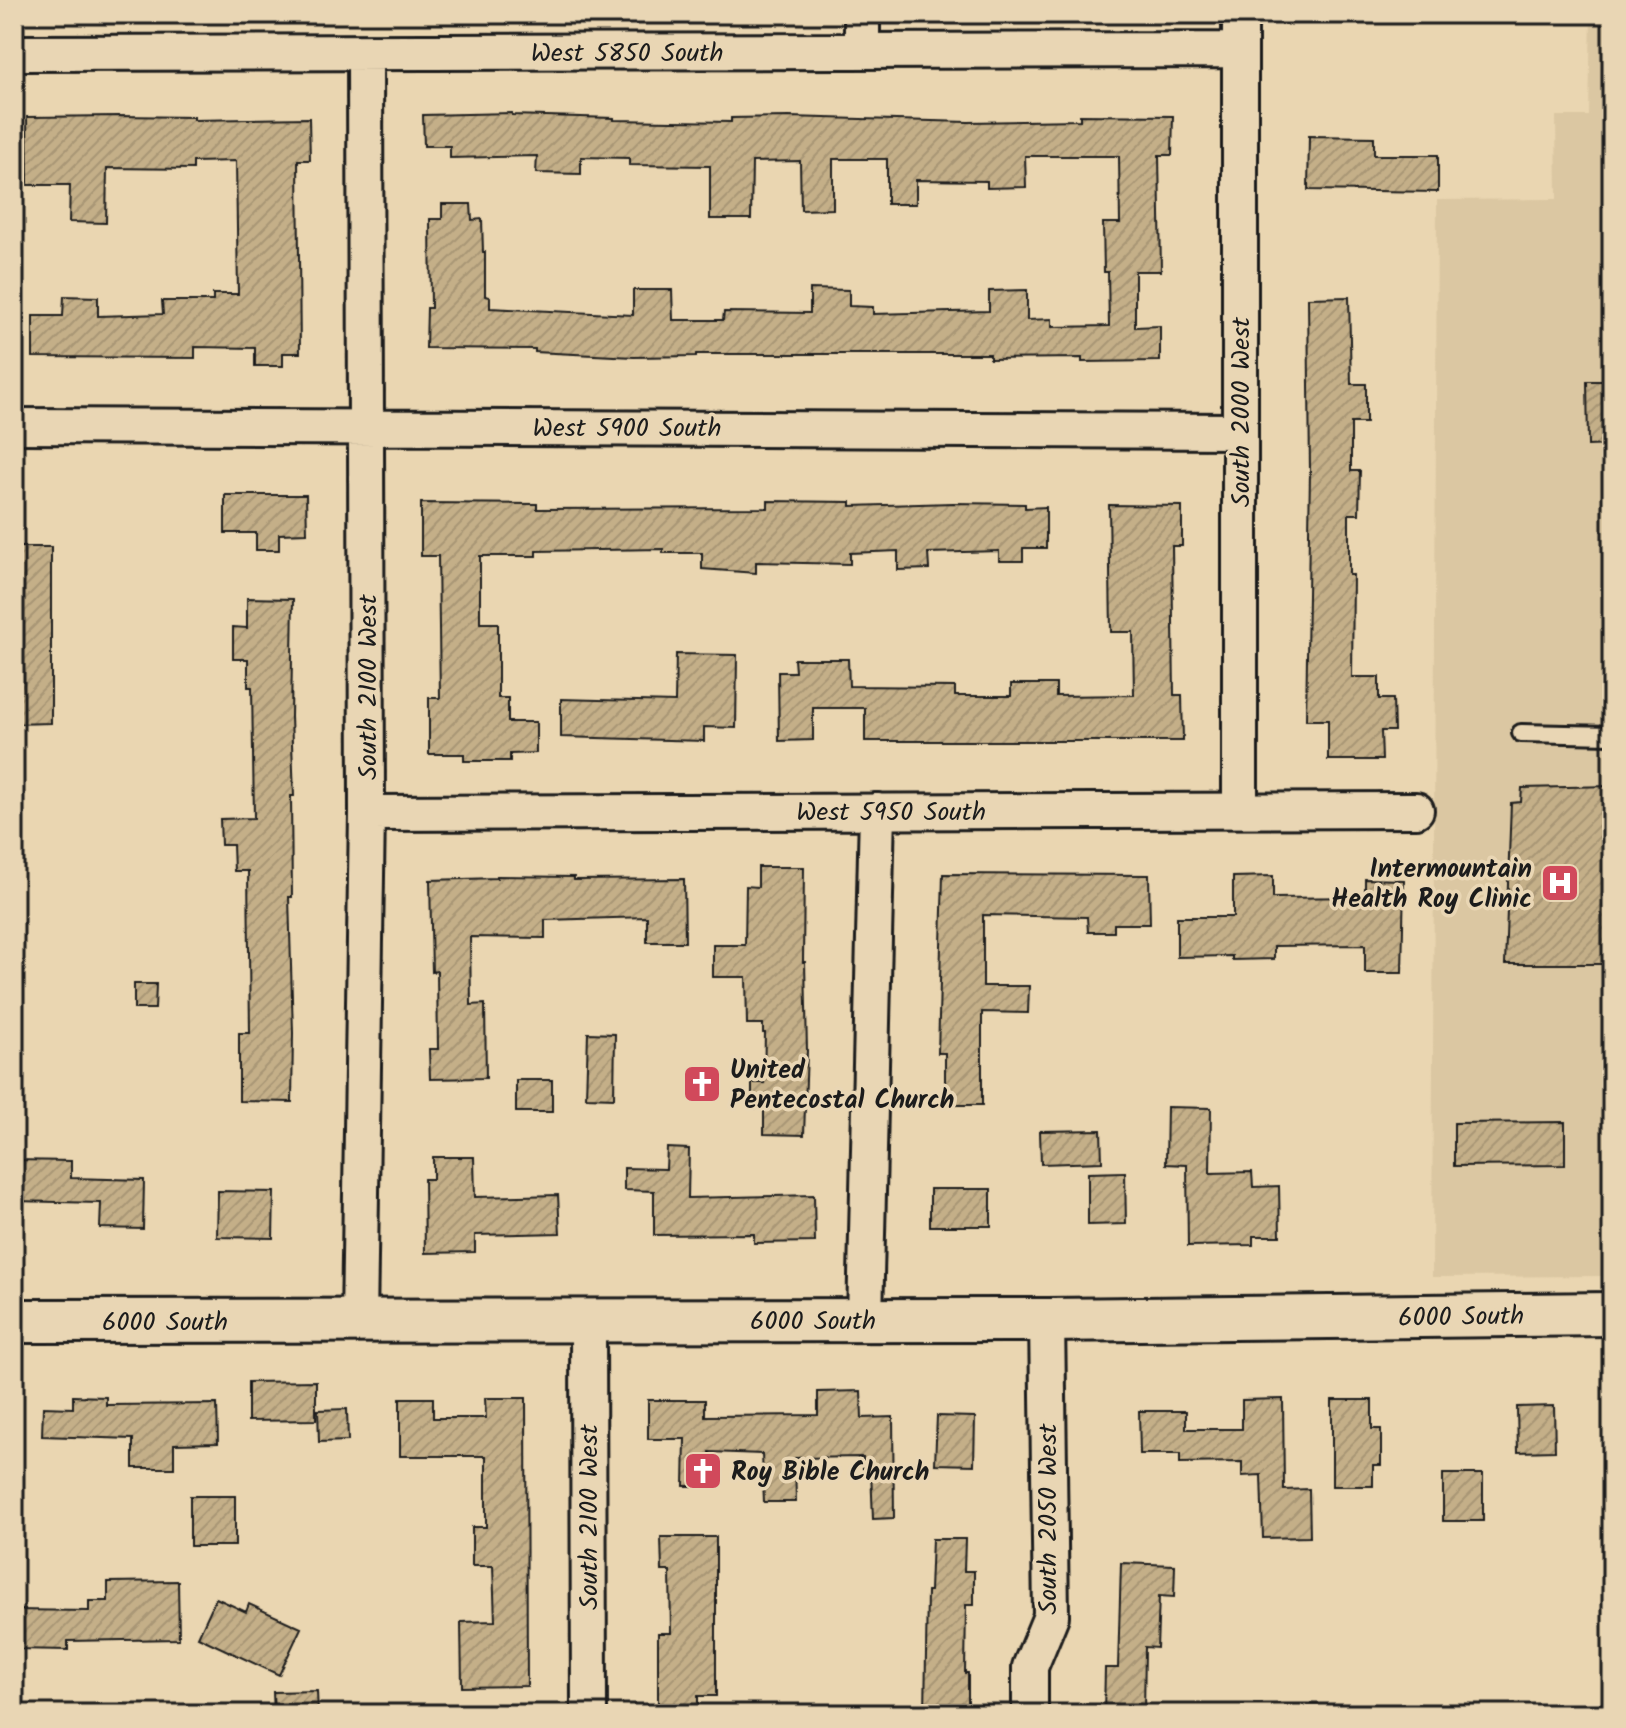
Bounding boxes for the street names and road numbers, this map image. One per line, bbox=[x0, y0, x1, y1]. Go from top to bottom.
street label: West 5850 South bbox=[531, 33, 723, 75]
street label: South 2000 West bbox=[1221, 316, 1263, 507]
street label: West 5900 South bbox=[533, 408, 721, 450]
street label: South 2100 West bbox=[348, 593, 390, 780]
street label: West 5950 South bbox=[796, 792, 986, 834]
street label: 6000 South bbox=[1398, 1296, 1524, 1340]
street label: 6000 South bbox=[750, 1301, 876, 1343]
street label: 6000 South bbox=[102, 1302, 228, 1344]
street label: South 2050 West bbox=[1028, 1422, 1070, 1615]
street label: South 2100 West bbox=[569, 1423, 611, 1610]

